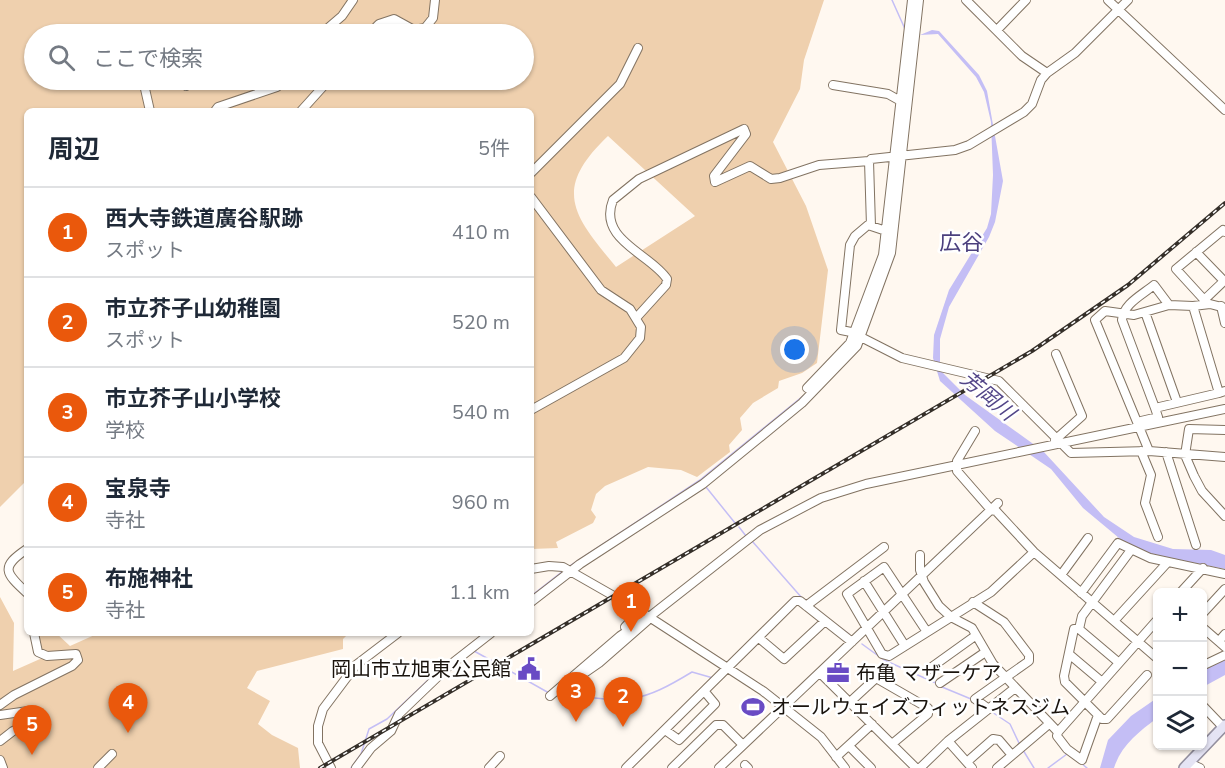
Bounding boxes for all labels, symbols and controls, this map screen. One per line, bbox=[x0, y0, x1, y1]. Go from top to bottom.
search box bbox=[24, 24, 534, 90]
icon: search bbox=[45, 41, 78, 74]
text: ここで検索 bbox=[93, 44, 203, 74]
text: 周辺 bbox=[48, 132, 100, 167]
text: 5件 bbox=[478, 135, 510, 162]
text: 西大寺鉄道廣谷駅跡 bbox=[105, 204, 303, 234]
text: 1 bbox=[62, 219, 74, 246]
text: 410 m bbox=[452, 219, 510, 246]
district label: 広谷 bbox=[939, 228, 983, 258]
text: スポット bbox=[105, 237, 185, 264]
text: 市立芥子山幼稚園 bbox=[105, 294, 281, 324]
text: 2 bbox=[62, 309, 74, 336]
text: 520 m bbox=[452, 309, 510, 336]
text: スポット bbox=[105, 327, 185, 354]
your location bbox=[780, 335, 809, 364]
water label: 芳岡川 bbox=[955, 365, 1023, 428]
text: 市立芥子山小学校 bbox=[105, 384, 281, 414]
text: 3 bbox=[62, 399, 74, 426]
text: 540 m bbox=[452, 399, 510, 426]
text: 学校 bbox=[105, 417, 145, 444]
text: 宝泉寺 bbox=[105, 474, 171, 504]
text: 4 bbox=[62, 489, 74, 516]
text: 960 m bbox=[452, 489, 510, 516]
text: 寺社 bbox=[105, 507, 145, 534]
text: 布施神社 bbox=[105, 564, 193, 594]
text: 5 bbox=[62, 579, 74, 606]
text: 1.1 km bbox=[449, 579, 510, 606]
pin: 1 bbox=[612, 582, 650, 632]
map controls bbox=[1153, 588, 1207, 750]
button: + bbox=[1153, 588, 1207, 642]
text: 寺社 bbox=[105, 597, 145, 624]
button: − bbox=[1153, 642, 1207, 696]
place label: 岡山市立旭東公民館 bbox=[331, 656, 511, 683]
public building icon: 岡山市立旭東公民館 bbox=[516, 656, 542, 682]
office icon: 布亀 マザーケア bbox=[825, 660, 851, 686]
place label: 布亀 マザーケア bbox=[856, 660, 1001, 687]
pin: 3 bbox=[556, 672, 596, 722]
pin: 2 bbox=[604, 678, 642, 727]
pin: 4 bbox=[108, 684, 148, 733]
sports icon: オールウェイズフィットネスジム bbox=[740, 694, 766, 720]
place label: オールウェイズフィットネスジム bbox=[771, 694, 1070, 721]
button: layers bbox=[1153, 696, 1207, 750]
pin: 5 bbox=[12, 706, 51, 755]

